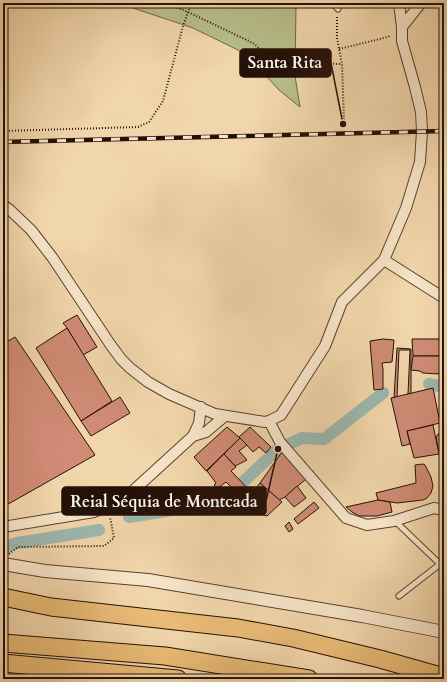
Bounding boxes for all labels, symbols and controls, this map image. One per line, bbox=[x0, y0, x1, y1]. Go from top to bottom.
callout: Santa Rita bbox=[240, 49, 331, 77]
text: Santa Rita bbox=[248, 52, 322, 74]
callout: Reial Séquia de Montcada bbox=[62, 487, 266, 515]
text: Reial Séquia de Montcada bbox=[70, 491, 258, 513]

